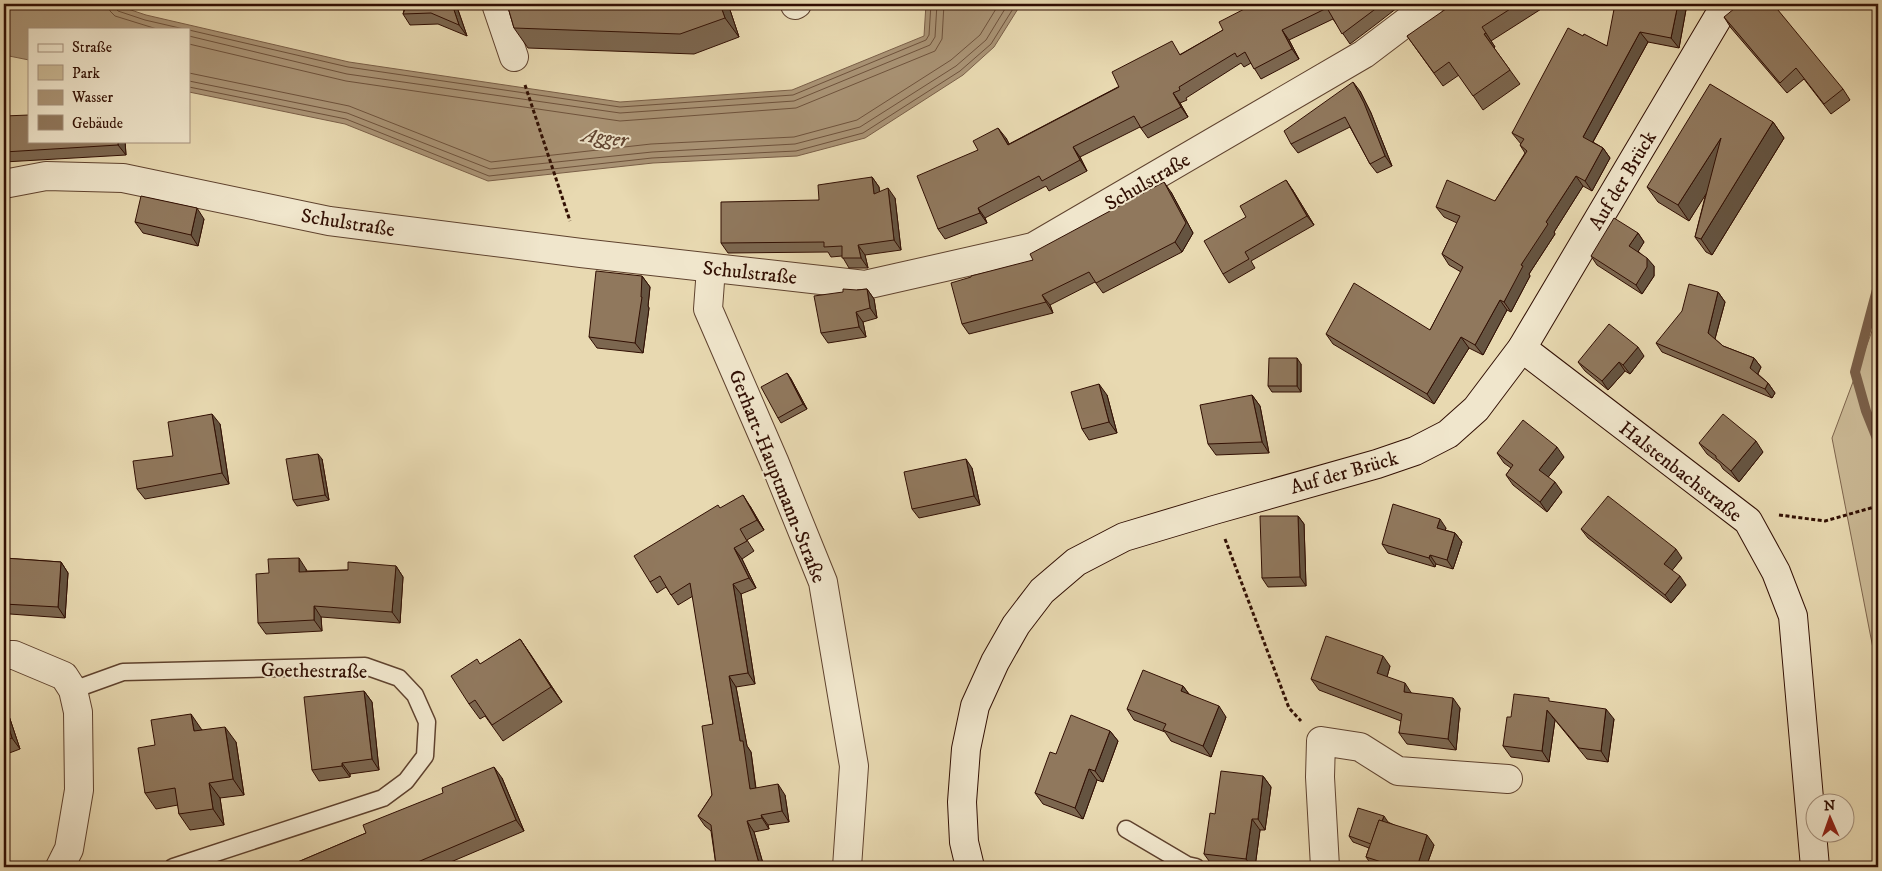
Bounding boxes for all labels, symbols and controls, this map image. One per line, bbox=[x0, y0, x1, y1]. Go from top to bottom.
legend bbox=[28, 28, 190, 142]
text: Straße bbox=[72, 38, 112, 57]
text: Park bbox=[72, 64, 101, 83]
text: Wasser bbox=[71, 88, 113, 107]
text: Gebäude bbox=[72, 114, 123, 133]
water label: Agger bbox=[579, 122, 631, 154]
street label: Auf der Brück bbox=[1584, 127, 1663, 235]
street label: Schulstraße bbox=[1101, 148, 1195, 217]
street label: Schulstraße bbox=[299, 204, 396, 243]
street label: Schulstraße bbox=[702, 256, 798, 291]
street label: Gerhart-Hauptmann-Straße bbox=[722, 366, 831, 587]
street label: Halstenbachstraße bbox=[1613, 416, 1747, 528]
street label: Auf der Brück bbox=[1288, 446, 1401, 501]
street label: Goethestraße bbox=[261, 658, 367, 685]
north arrow bbox=[1804, 794, 1854, 844]
text: N bbox=[1824, 797, 1836, 815]

